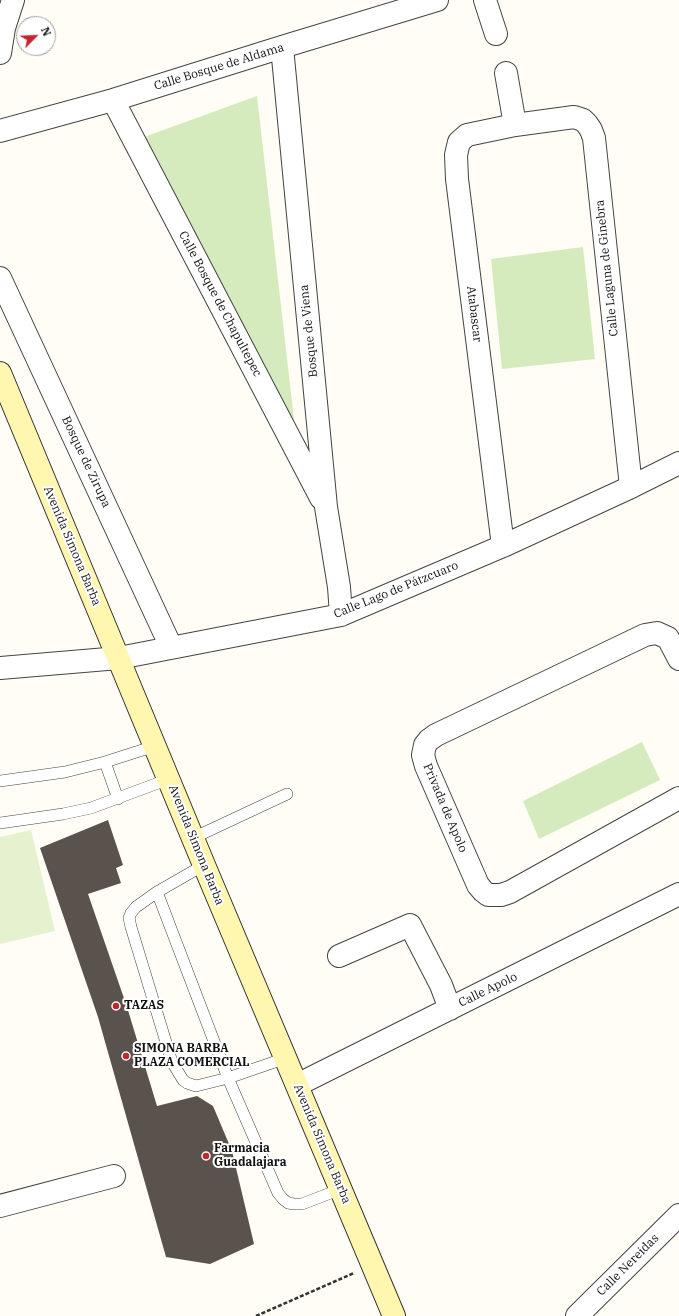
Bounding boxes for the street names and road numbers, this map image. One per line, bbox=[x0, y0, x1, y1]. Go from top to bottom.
street label: Calle Bosque de Aldama bbox=[152, 40, 286, 94]
street label: Calle Laguna de Ginebra bbox=[593, 199, 621, 337]
street label: Calle Bosque de Chapultepec bbox=[175, 229, 265, 379]
street label: Bosque de Viena bbox=[297, 284, 321, 378]
street label: Atabascar bbox=[463, 285, 485, 343]
street label: Bosque de Zirupa bbox=[58, 414, 114, 510]
street label: Avenida Simona Barba bbox=[40, 484, 104, 608]
street label: Calle Lago de Pátzcuaro bbox=[332, 558, 460, 622]
street label: Privada de Apolo bbox=[420, 761, 470, 855]
street label: Avenida Simona Barba bbox=[165, 783, 227, 907]
street label: Calle Apolo bbox=[456, 970, 520, 1010]
street label: Avenida Simona Barba bbox=[290, 1082, 354, 1206]
street label: Calle Nereidas bbox=[594, 1231, 662, 1299]

